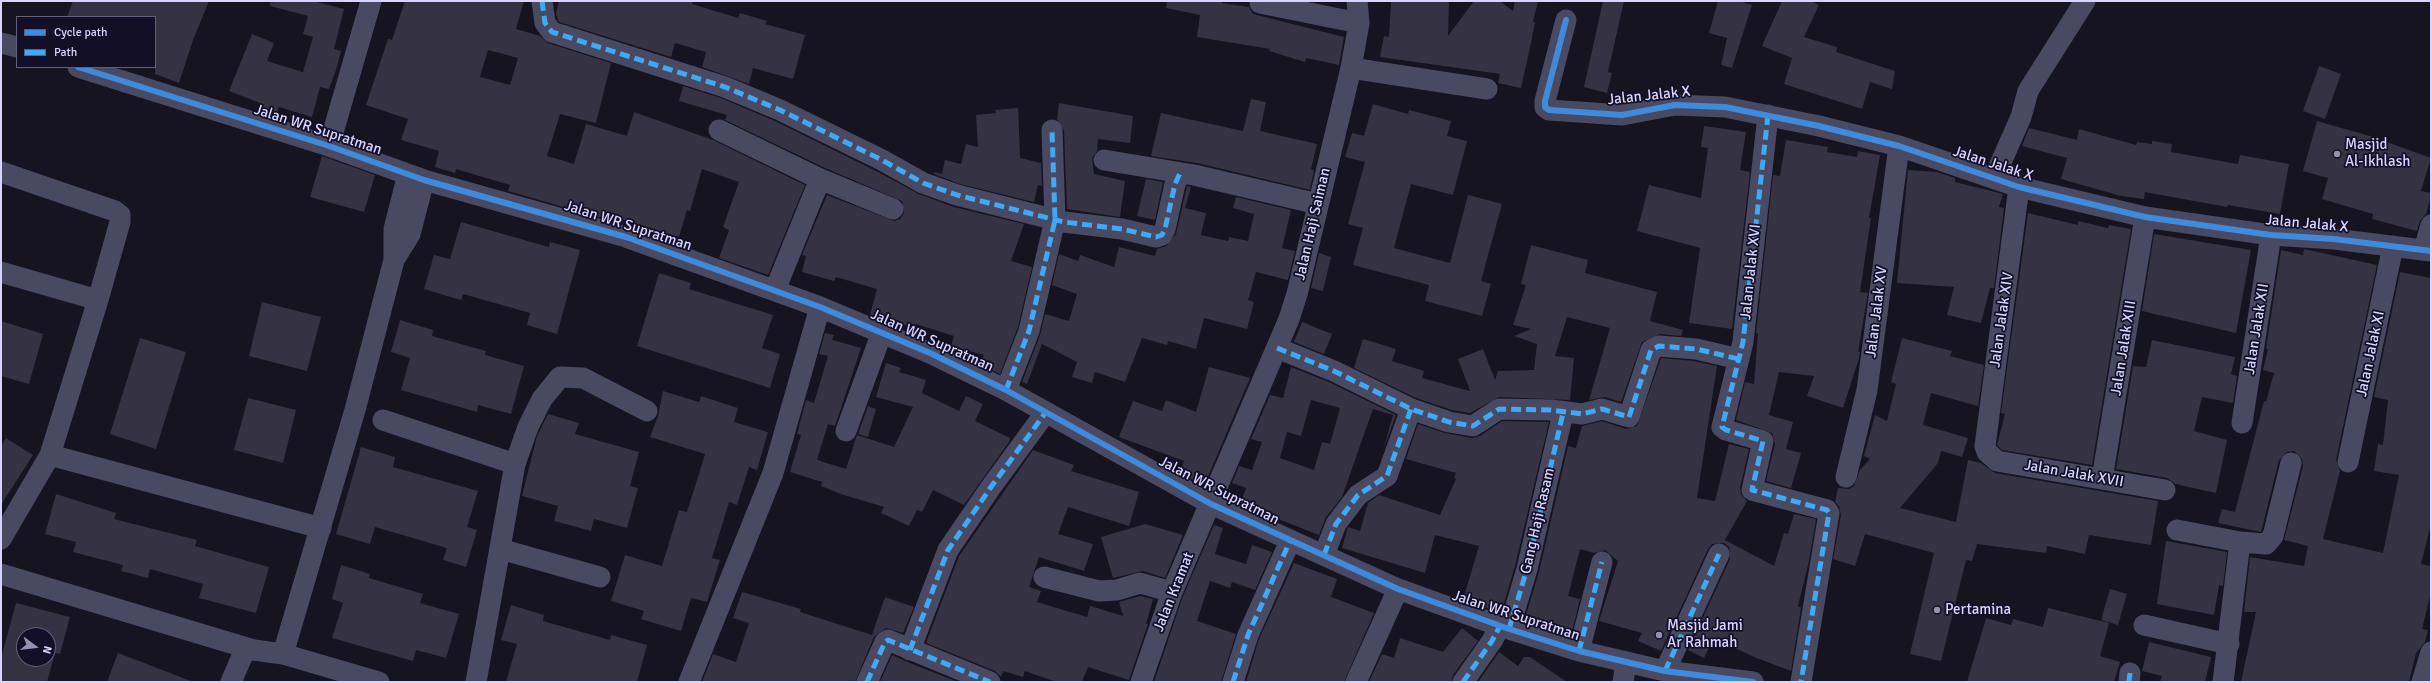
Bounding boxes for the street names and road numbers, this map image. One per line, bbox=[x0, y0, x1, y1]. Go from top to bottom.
street label: Jalan Jalak X bbox=[1607, 83, 1691, 109]
street label: Jalan WR Supratman bbox=[252, 101, 384, 159]
street label: Jalan Jalak X bbox=[1951, 143, 2035, 185]
street label: Jalan Haji Saiman bbox=[1291, 166, 1335, 282]
street label: Jalan WR Supratman bbox=[562, 197, 694, 255]
street label: Jalan Jalak X bbox=[2265, 211, 2349, 237]
street label: Jalan Jalak XVI bbox=[1737, 223, 1765, 321]
street label: Jalan Jalak XV bbox=[1862, 265, 1892, 359]
street label: Jalan Jalak XIV bbox=[1986, 271, 2018, 369]
street label: Jalan Jalak XII bbox=[2241, 282, 2273, 376]
street label: Jalan Jalak XIII bbox=[2108, 299, 2140, 397]
street label: Jalan WR Supratman bbox=[868, 306, 996, 376]
street label: Jalan Jalak XI bbox=[2353, 309, 2389, 399]
street label: Jalan WR Supratman bbox=[1156, 453, 1282, 529]
street label: Jalan Jalak XVII bbox=[2023, 456, 2125, 492]
street label: Gang Haji Rasam bbox=[1517, 466, 1559, 576]
street label: Jalan Kramat bbox=[1150, 550, 1198, 634]
street label: Jalan WR Supratman bbox=[1450, 587, 1582, 645]

